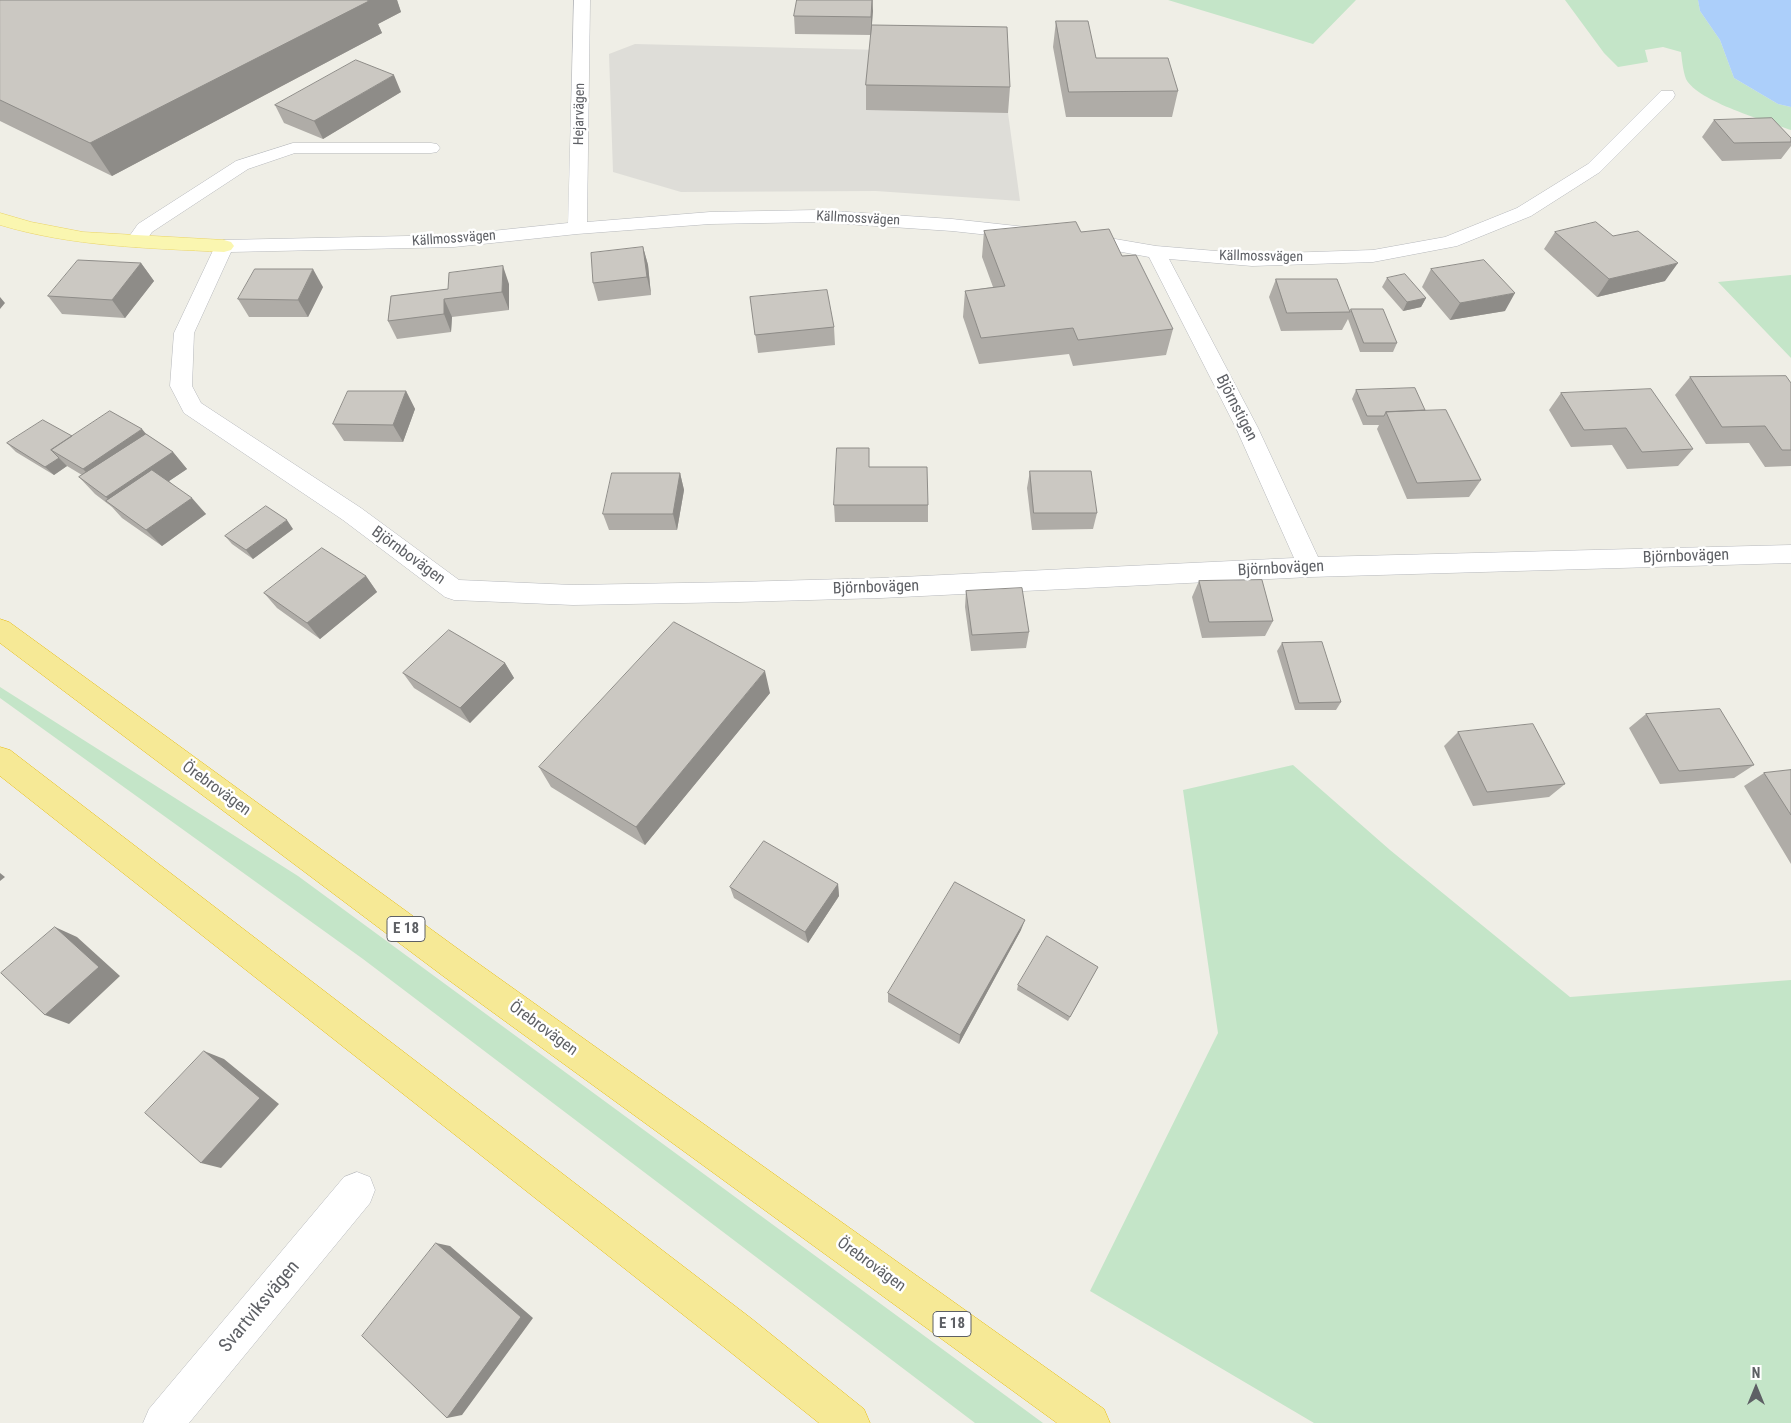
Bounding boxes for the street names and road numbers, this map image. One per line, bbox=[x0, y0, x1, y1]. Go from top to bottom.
street label: Hejarvägen bbox=[571, 83, 589, 145]
street label: Källmossvägen bbox=[816, 208, 900, 230]
street label: Källmossvägen bbox=[412, 228, 496, 250]
street label: Källmossvägen bbox=[1219, 248, 1303, 266]
street label: Björnstigen bbox=[1211, 372, 1261, 444]
street label: Björnbovägen bbox=[367, 523, 449, 589]
street label: Björnbovägen bbox=[1643, 546, 1729, 568]
street label: Björnbovägen bbox=[1237, 557, 1325, 581]
street label: Björnbovägen bbox=[833, 577, 919, 599]
street label: Örebrovägen bbox=[178, 758, 254, 820]
road number: E 18 bbox=[387, 916, 425, 942]
street label: Örebrovägen bbox=[505, 998, 581, 1060]
street label: Örebrovägen bbox=[833, 1234, 909, 1296]
street label: Svartviksvägen bbox=[215, 1256, 305, 1358]
road number: E 18 bbox=[933, 1312, 971, 1336]

